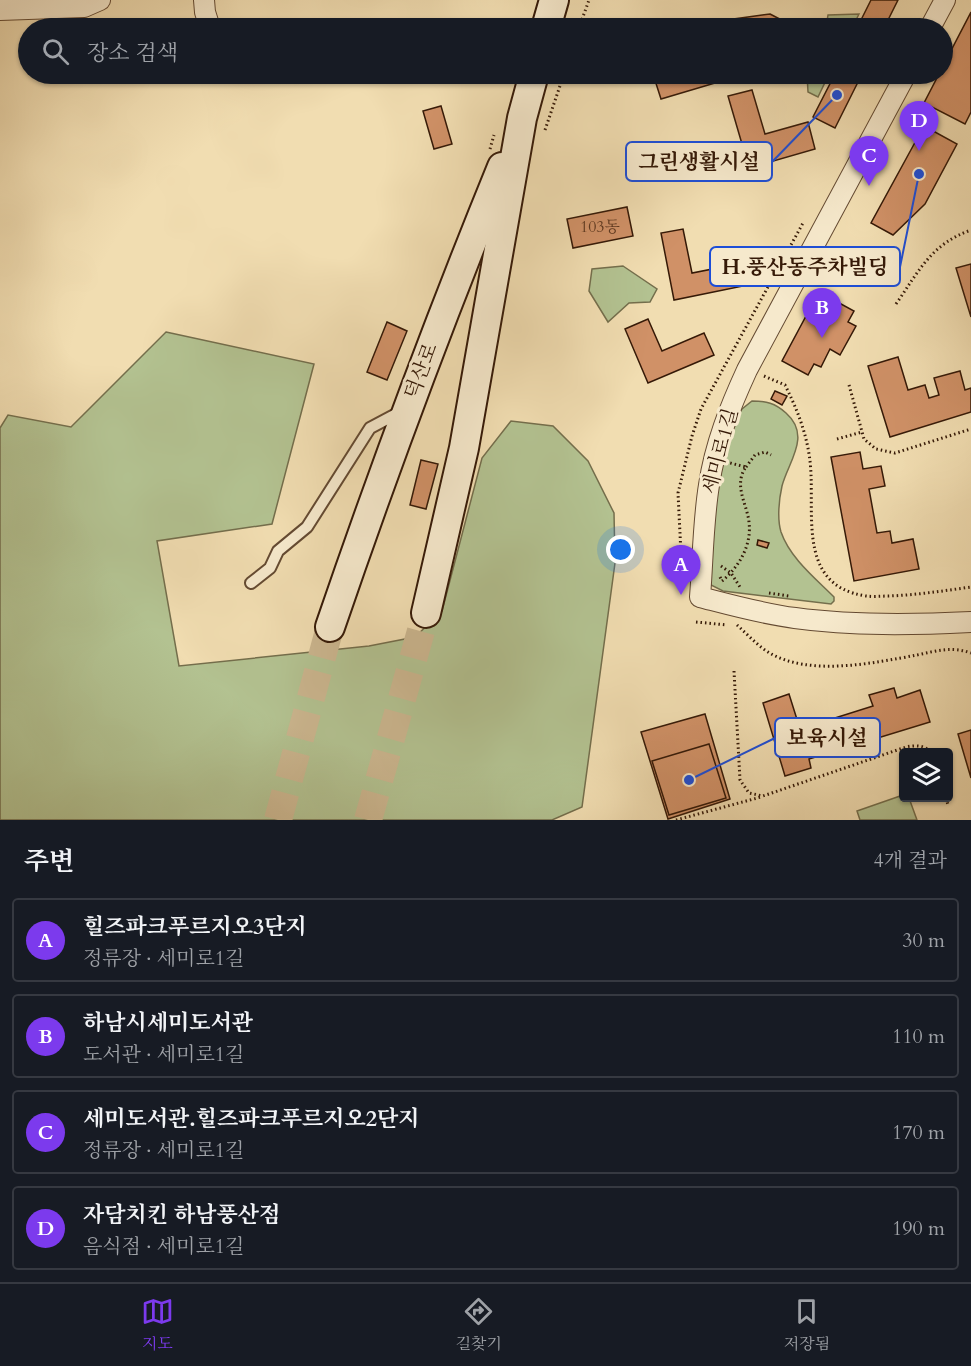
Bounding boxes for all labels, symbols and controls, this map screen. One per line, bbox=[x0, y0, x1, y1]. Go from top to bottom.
search box bbox=[18, 18, 953, 84]
icon: search bbox=[39, 35, 72, 68]
text: 장소 검색 bbox=[87, 38, 178, 68]
pin: D bbox=[900, 102, 938, 151]
pin: C bbox=[850, 136, 888, 186]
callout: 그린생활시설 bbox=[626, 142, 772, 181]
text: 그린생활시설 bbox=[638, 148, 760, 177]
house number: 103동 bbox=[580, 216, 621, 238]
callout: H.풍산동주차빌딩 bbox=[710, 247, 900, 286]
text: H.풍산동주차빌딩 bbox=[722, 253, 888, 282]
pin: B bbox=[802, 288, 842, 338]
street label: 덕산로 bbox=[398, 339, 444, 403]
street label: 세미로1길 bbox=[696, 405, 744, 497]
your location bbox=[606, 535, 635, 564]
pin: A bbox=[662, 546, 700, 595]
callout: 보육시설 bbox=[775, 718, 880, 757]
text: 보육시설 bbox=[786, 724, 868, 753]
map controls bbox=[899, 748, 953, 802]
button: layers bbox=[899, 748, 953, 802]
text: 주변 bbox=[24, 844, 74, 879]
text: 4개 결과 bbox=[873, 847, 947, 874]
text: 힐즈파크푸르지오3단지 bbox=[83, 912, 307, 942]
text: A bbox=[38, 927, 53, 954]
text: 30 m bbox=[902, 927, 945, 954]
text: 정류장 · 세미로1길 bbox=[83, 945, 244, 972]
text: 하남시세미도서관 bbox=[83, 1008, 253, 1038]
text: B bbox=[38, 1023, 53, 1050]
text: 110 m bbox=[892, 1023, 945, 1050]
text: 도서관 · 세미로1길 bbox=[83, 1041, 244, 1068]
text: 세미도서관.힐즈파크푸르지오2단지 bbox=[83, 1104, 419, 1134]
text: C bbox=[38, 1119, 53, 1146]
text: 170 m bbox=[892, 1119, 945, 1146]
text: 정류장 · 세미로1길 bbox=[83, 1137, 244, 1164]
text: 자담치킨 하남풍산점 bbox=[83, 1200, 280, 1230]
text: D bbox=[37, 1215, 54, 1242]
text: 190 m bbox=[892, 1215, 945, 1242]
text: 음식점 · 세미로1길 bbox=[83, 1233, 244, 1260]
tab: 지도 bbox=[141, 1295, 174, 1355]
tab: 길찾기 bbox=[456, 1295, 502, 1355]
tab: 저장됨 bbox=[784, 1295, 830, 1355]

